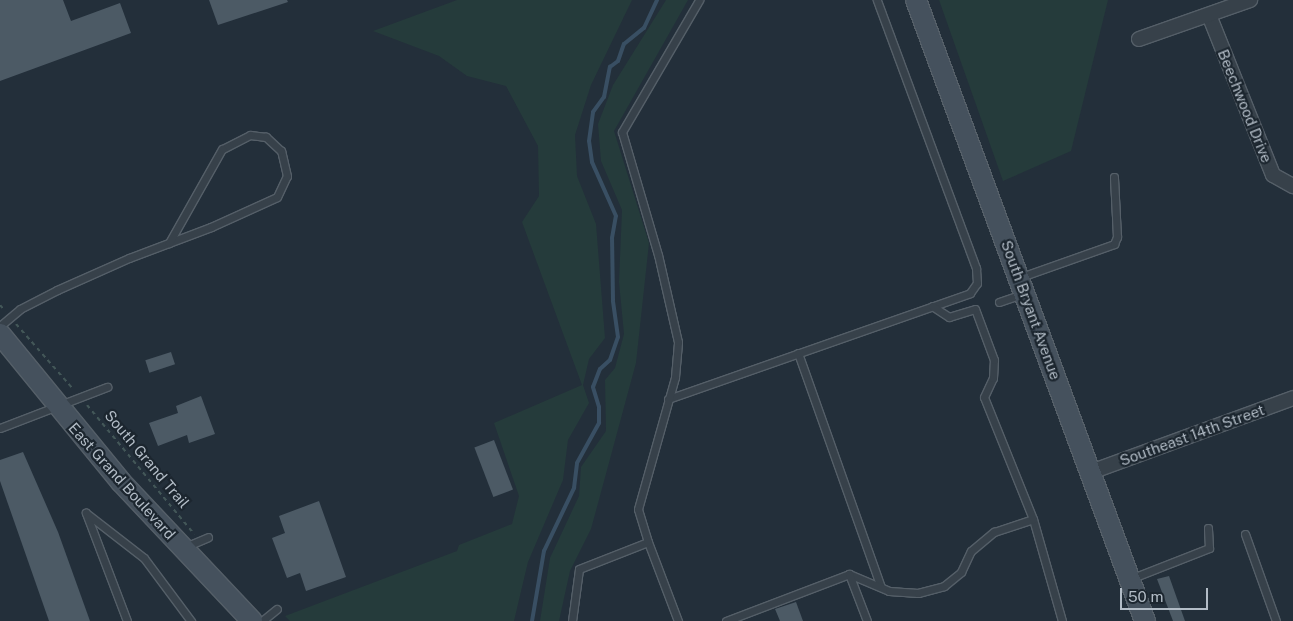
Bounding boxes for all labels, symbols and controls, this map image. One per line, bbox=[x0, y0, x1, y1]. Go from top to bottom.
street label: Beechwood Drive bbox=[1214, 47, 1276, 165]
street label: South Bryant Avenue bbox=[997, 238, 1065, 382]
street label: Southeast 14th Street bbox=[1117, 400, 1267, 470]
street label: South Grand Trail bbox=[101, 406, 193, 512]
street label: East Grand Boulevard bbox=[65, 419, 179, 543]
scale bar bbox=[1123, 578, 1210, 610]
text: 50 m bbox=[1128, 588, 1163, 605]

